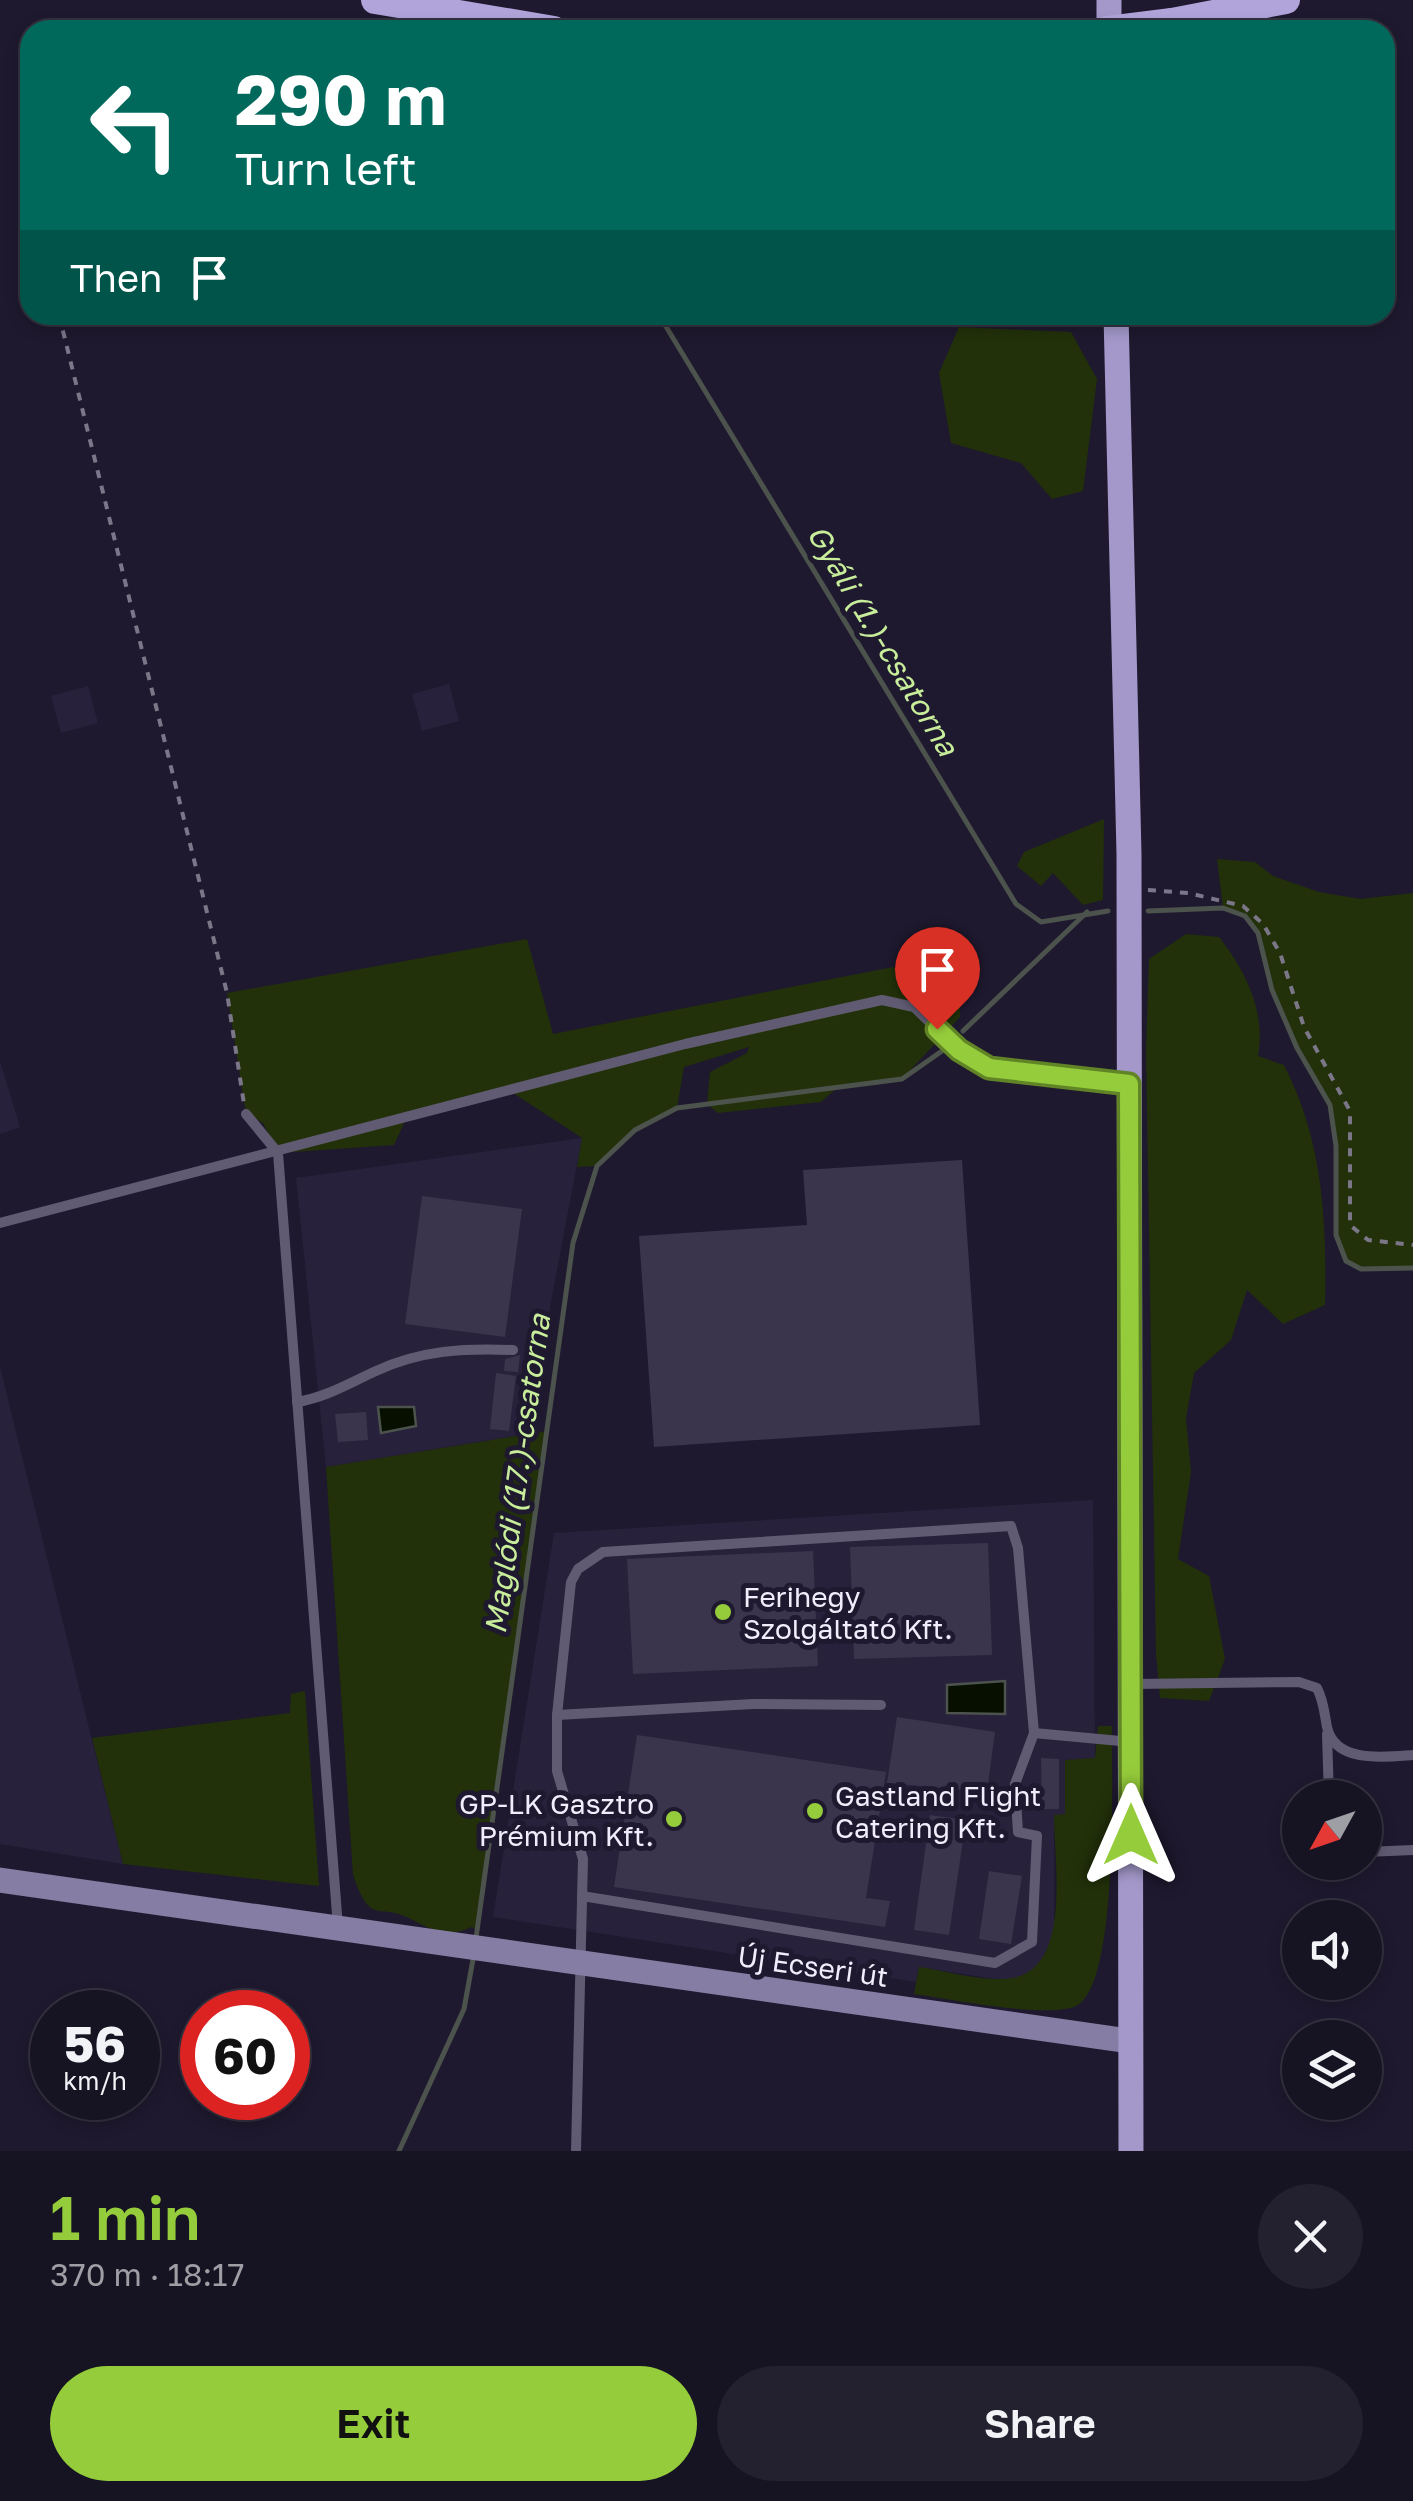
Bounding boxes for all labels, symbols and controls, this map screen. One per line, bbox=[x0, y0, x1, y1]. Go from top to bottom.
text: 290 m bbox=[235, 56, 446, 140]
icon: left bbox=[70, 60, 200, 190]
text: Turn left bbox=[235, 141, 417, 195]
icon: arrive bbox=[182, 250, 237, 305]
text: Then bbox=[70, 255, 162, 300]
water label: Gyáli (1.)-csatorna bbox=[800, 518, 967, 763]
pin bbox=[895, 927, 980, 1030]
icon: arrive bbox=[910, 942, 965, 997]
water label: Maglódi (17.)-csatorna bbox=[477, 1311, 557, 1636]
place label: Ferihegy Szolgáltató Kft. bbox=[743, 1580, 953, 1645]
marker: Ferihegy Szolgáltató Kft. bbox=[712, 1601, 734, 1623]
place label: Gastland Flight Catering Kft. bbox=[835, 1779, 1041, 1844]
north arrow bbox=[1282, 1780, 1382, 1880]
map controls bbox=[1282, 1780, 1382, 2120]
position arrow bbox=[1079, 1783, 1183, 1887]
place label: GP-LK Gasztro Prémium Kft. bbox=[459, 1787, 654, 1852]
marker: Gastland Flight Catering Kft. bbox=[804, 1800, 826, 1822]
marker: GP-LK Gasztro Prémium Kft. bbox=[663, 1808, 685, 1830]
button: sound bbox=[1282, 1900, 1382, 2000]
street label: Új Ecseri út bbox=[736, 1939, 890, 1993]
speed limit sign: 60 bbox=[180, 1990, 310, 2120]
text: 56 bbox=[64, 2013, 126, 2073]
button: layers bbox=[1282, 2020, 1382, 2120]
text: km/h bbox=[63, 2065, 127, 2096]
text: 1 min bbox=[50, 2181, 200, 2253]
button: close bbox=[1258, 2184, 1363, 2289]
text: 370 m · 18:17 bbox=[50, 2255, 245, 2293]
button: Exit bbox=[50, 2366, 697, 2481]
button: Share bbox=[717, 2366, 1363, 2481]

